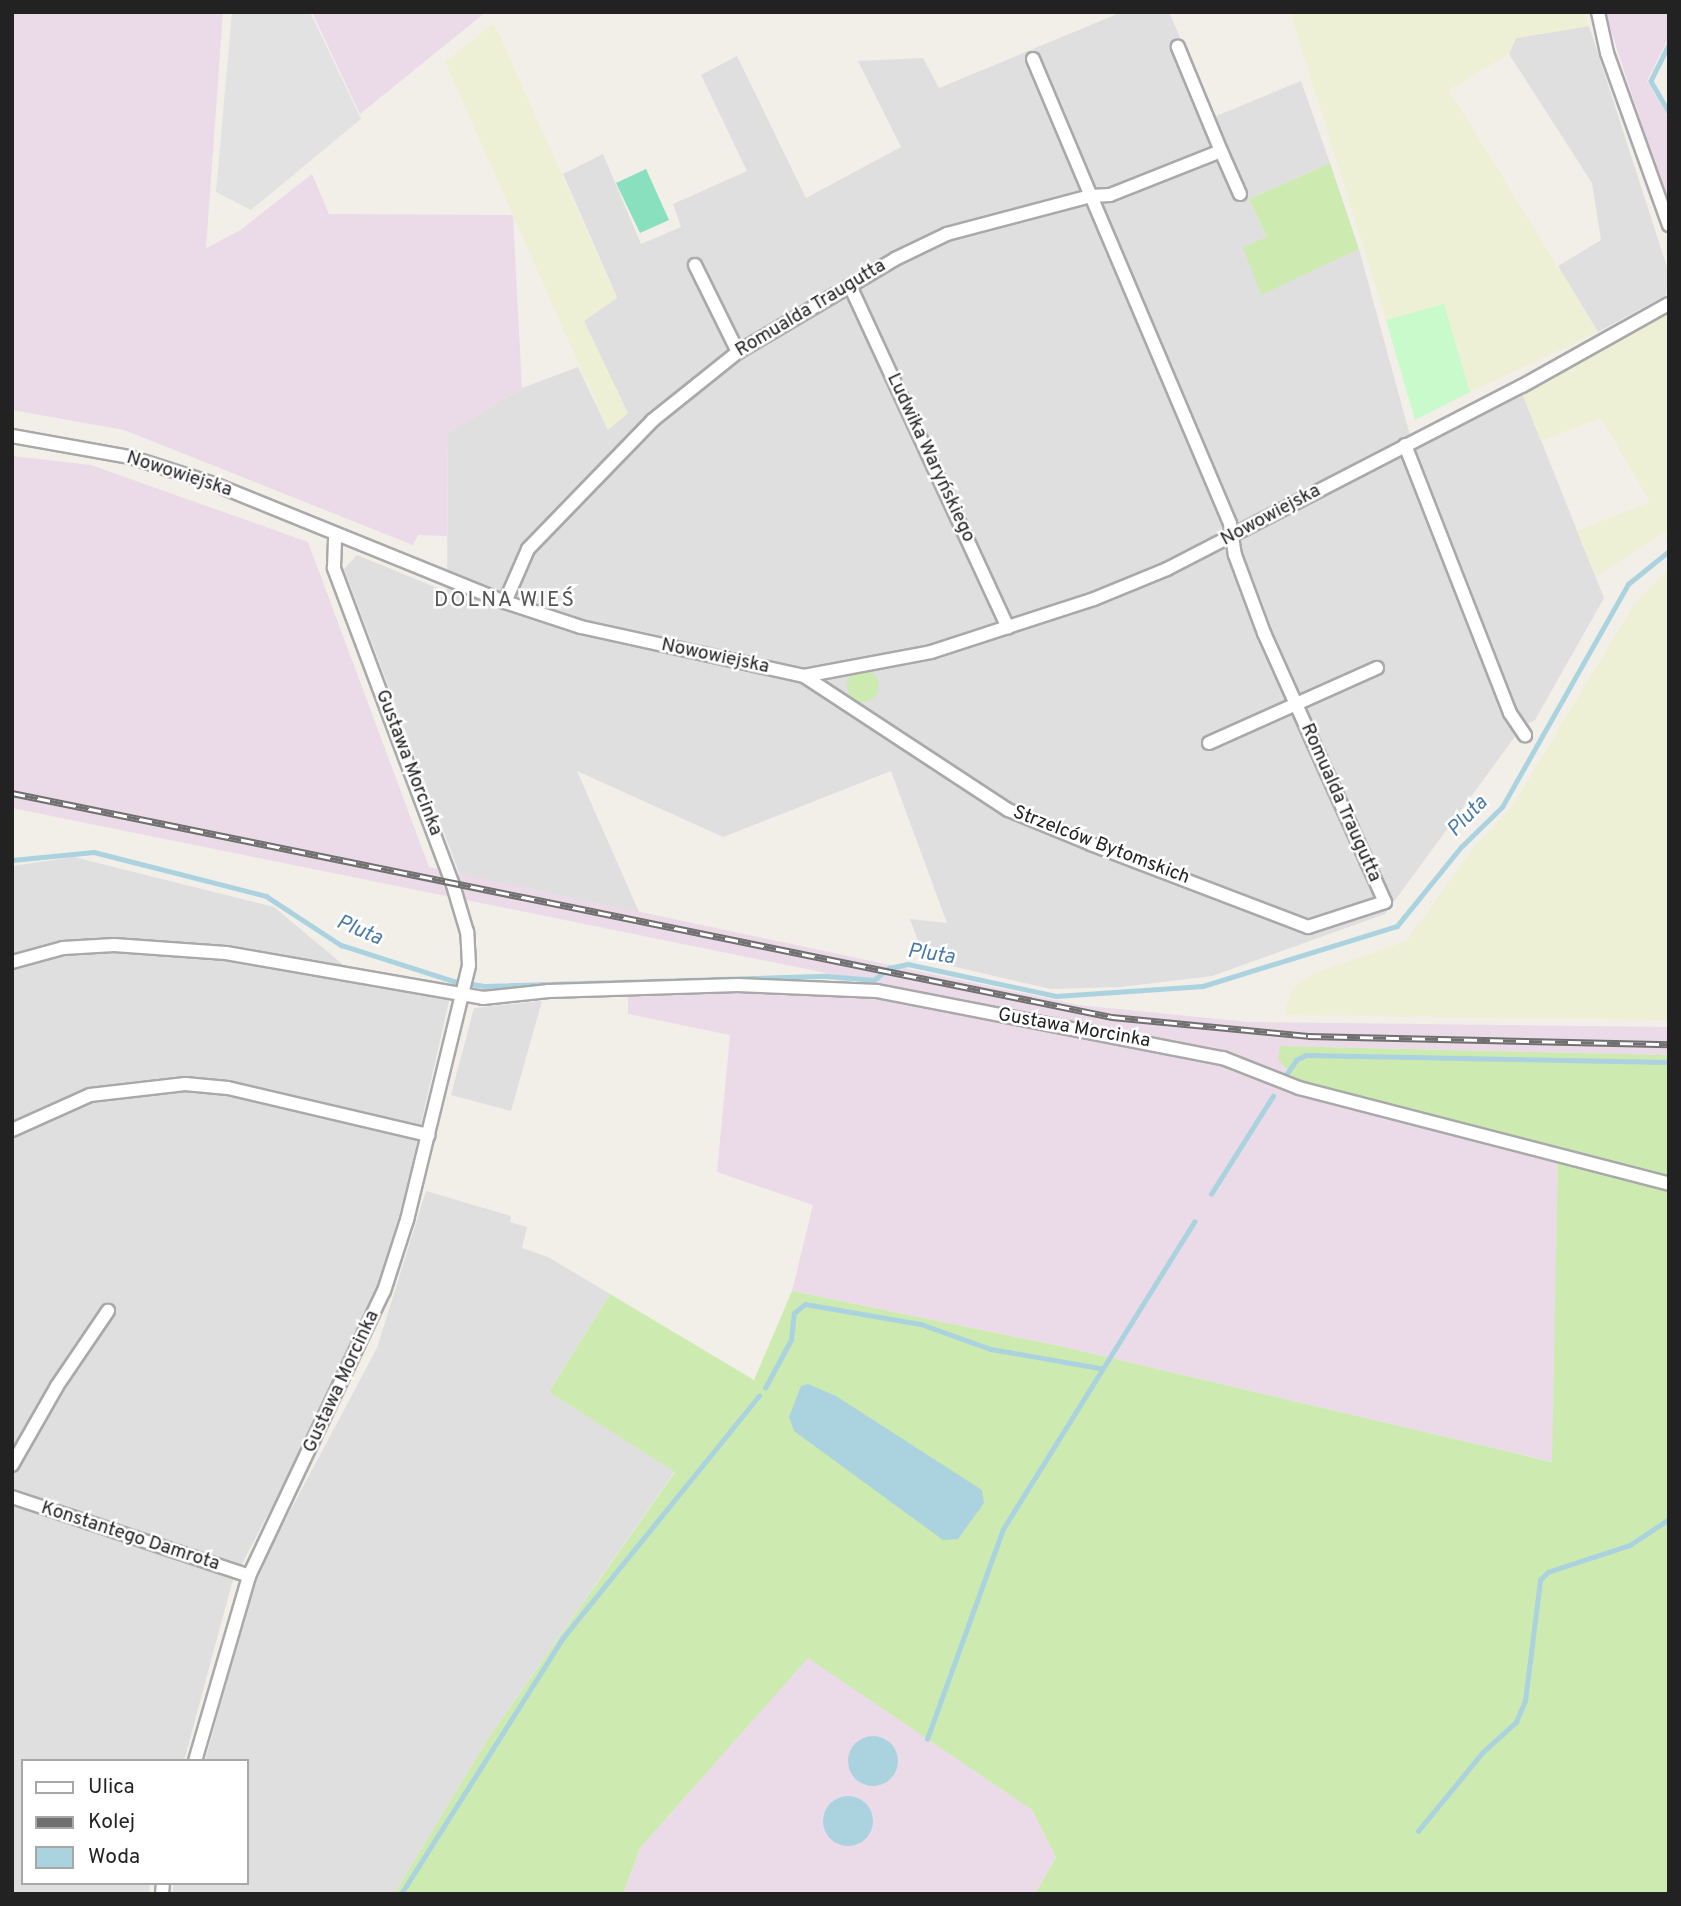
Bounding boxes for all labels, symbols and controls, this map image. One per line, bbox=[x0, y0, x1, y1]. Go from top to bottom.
street label: Romualda Traugutta bbox=[731, 255, 891, 363]
street label: Ludwika Waryńskiego bbox=[881, 370, 979, 546]
street label: Nowowiejska bbox=[123, 447, 235, 503]
street label: Nowowiejska bbox=[1217, 480, 1325, 552]
district label: DOLNA WIEŚ bbox=[435, 588, 575, 614]
street label: Nowowiejska bbox=[659, 634, 771, 680]
street label: Gustawa Morcinka bbox=[370, 687, 446, 839]
street label: Romualda Traugutta bbox=[1295, 720, 1385, 886]
water label: Pluta bbox=[1442, 791, 1494, 843]
street label: Strzelców Bytomskich bbox=[1009, 802, 1193, 890]
water label: Pluta bbox=[332, 910, 386, 952]
water label: Pluta bbox=[906, 939, 956, 971]
street label: Gustawa Morcinka bbox=[996, 1004, 1152, 1054]
street label: Gustawa Morcinka bbox=[299, 1307, 385, 1457]
street label: Konstantego Damrota bbox=[38, 1497, 222, 1577]
legend bbox=[21, 1759, 248, 1885]
text: Ulica bbox=[88, 1774, 135, 1801]
text: Kolej bbox=[88, 1809, 135, 1836]
text: Woda bbox=[88, 1844, 140, 1871]

